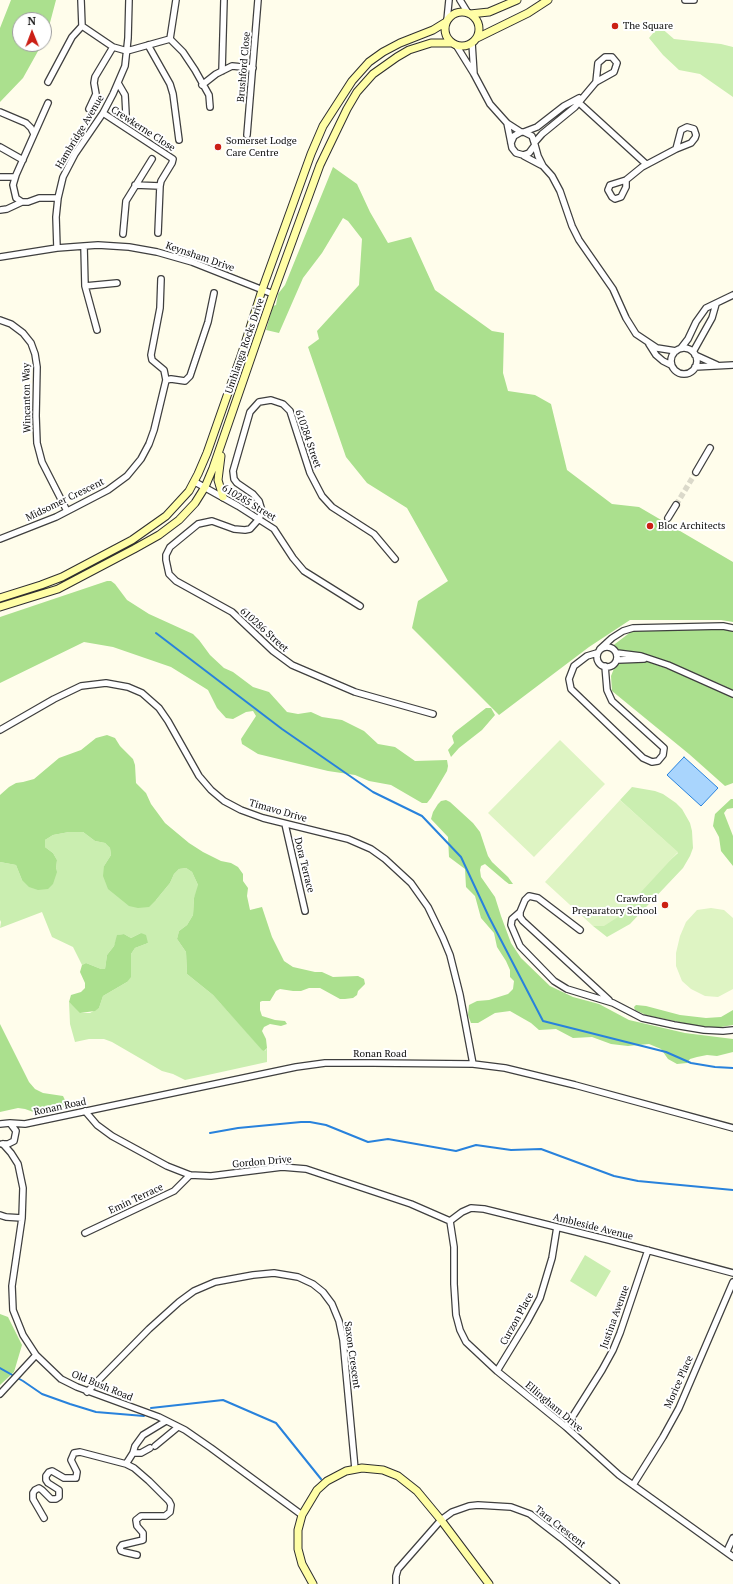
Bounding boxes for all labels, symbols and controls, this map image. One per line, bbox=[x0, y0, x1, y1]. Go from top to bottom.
north arrow bbox=[12, 12, 52, 52]
text: N bbox=[28, 14, 36, 28]
place label: The Square bbox=[623, 20, 673, 32]
marker: The Square bbox=[610, 21, 620, 31]
street label: Brushford Close bbox=[235, 31, 253, 103]
street label: Hambridge Avenue bbox=[53, 93, 107, 171]
street label: Crewkerne Close bbox=[109, 104, 177, 154]
place label: Somerset Lodge Care Centre bbox=[226, 135, 297, 158]
marker: Somerset Lodge Care Centre bbox=[213, 142, 223, 152]
street label: Keynsham Drive bbox=[164, 240, 236, 274]
street label: Umhlanga Rocks Drive bbox=[223, 297, 267, 395]
street label: Wincanton Way bbox=[20, 363, 34, 433]
street label: 610284 Street bbox=[292, 408, 324, 470]
street label: Midsomer Crescent bbox=[24, 476, 106, 524]
street label: 610285 Street bbox=[220, 482, 278, 524]
place label: Bloc Architects bbox=[658, 520, 725, 532]
marker: Bloc Architects bbox=[645, 521, 655, 531]
street label: 610286 Street bbox=[237, 605, 291, 655]
street label: Timavo Drive bbox=[248, 797, 308, 825]
street label: Dora Terrace bbox=[291, 836, 317, 894]
place label: Crawford Preparatory School bbox=[572, 893, 657, 916]
marker: Crawford Preparatory School bbox=[660, 900, 670, 910]
street label: Ronan Road bbox=[353, 1048, 407, 1060]
street label: Ronan Road bbox=[33, 1096, 87, 1118]
street label: Gordon Drive bbox=[232, 1153, 292, 1171]
street label: Emin Terrace bbox=[107, 1181, 165, 1217]
street label: Ambleside Avenue bbox=[552, 1211, 634, 1243]
street label: Justina Avenue bbox=[598, 1284, 632, 1350]
street label: Curzon Place bbox=[498, 1291, 536, 1347]
street label: Saxon Crescent bbox=[341, 1320, 363, 1390]
street label: Morice Place bbox=[662, 1354, 696, 1410]
street label: Old Bush Road bbox=[70, 1368, 134, 1404]
street label: Ellingham Drive bbox=[523, 1379, 585, 1435]
street label: Tara Crescent bbox=[532, 1503, 588, 1551]

